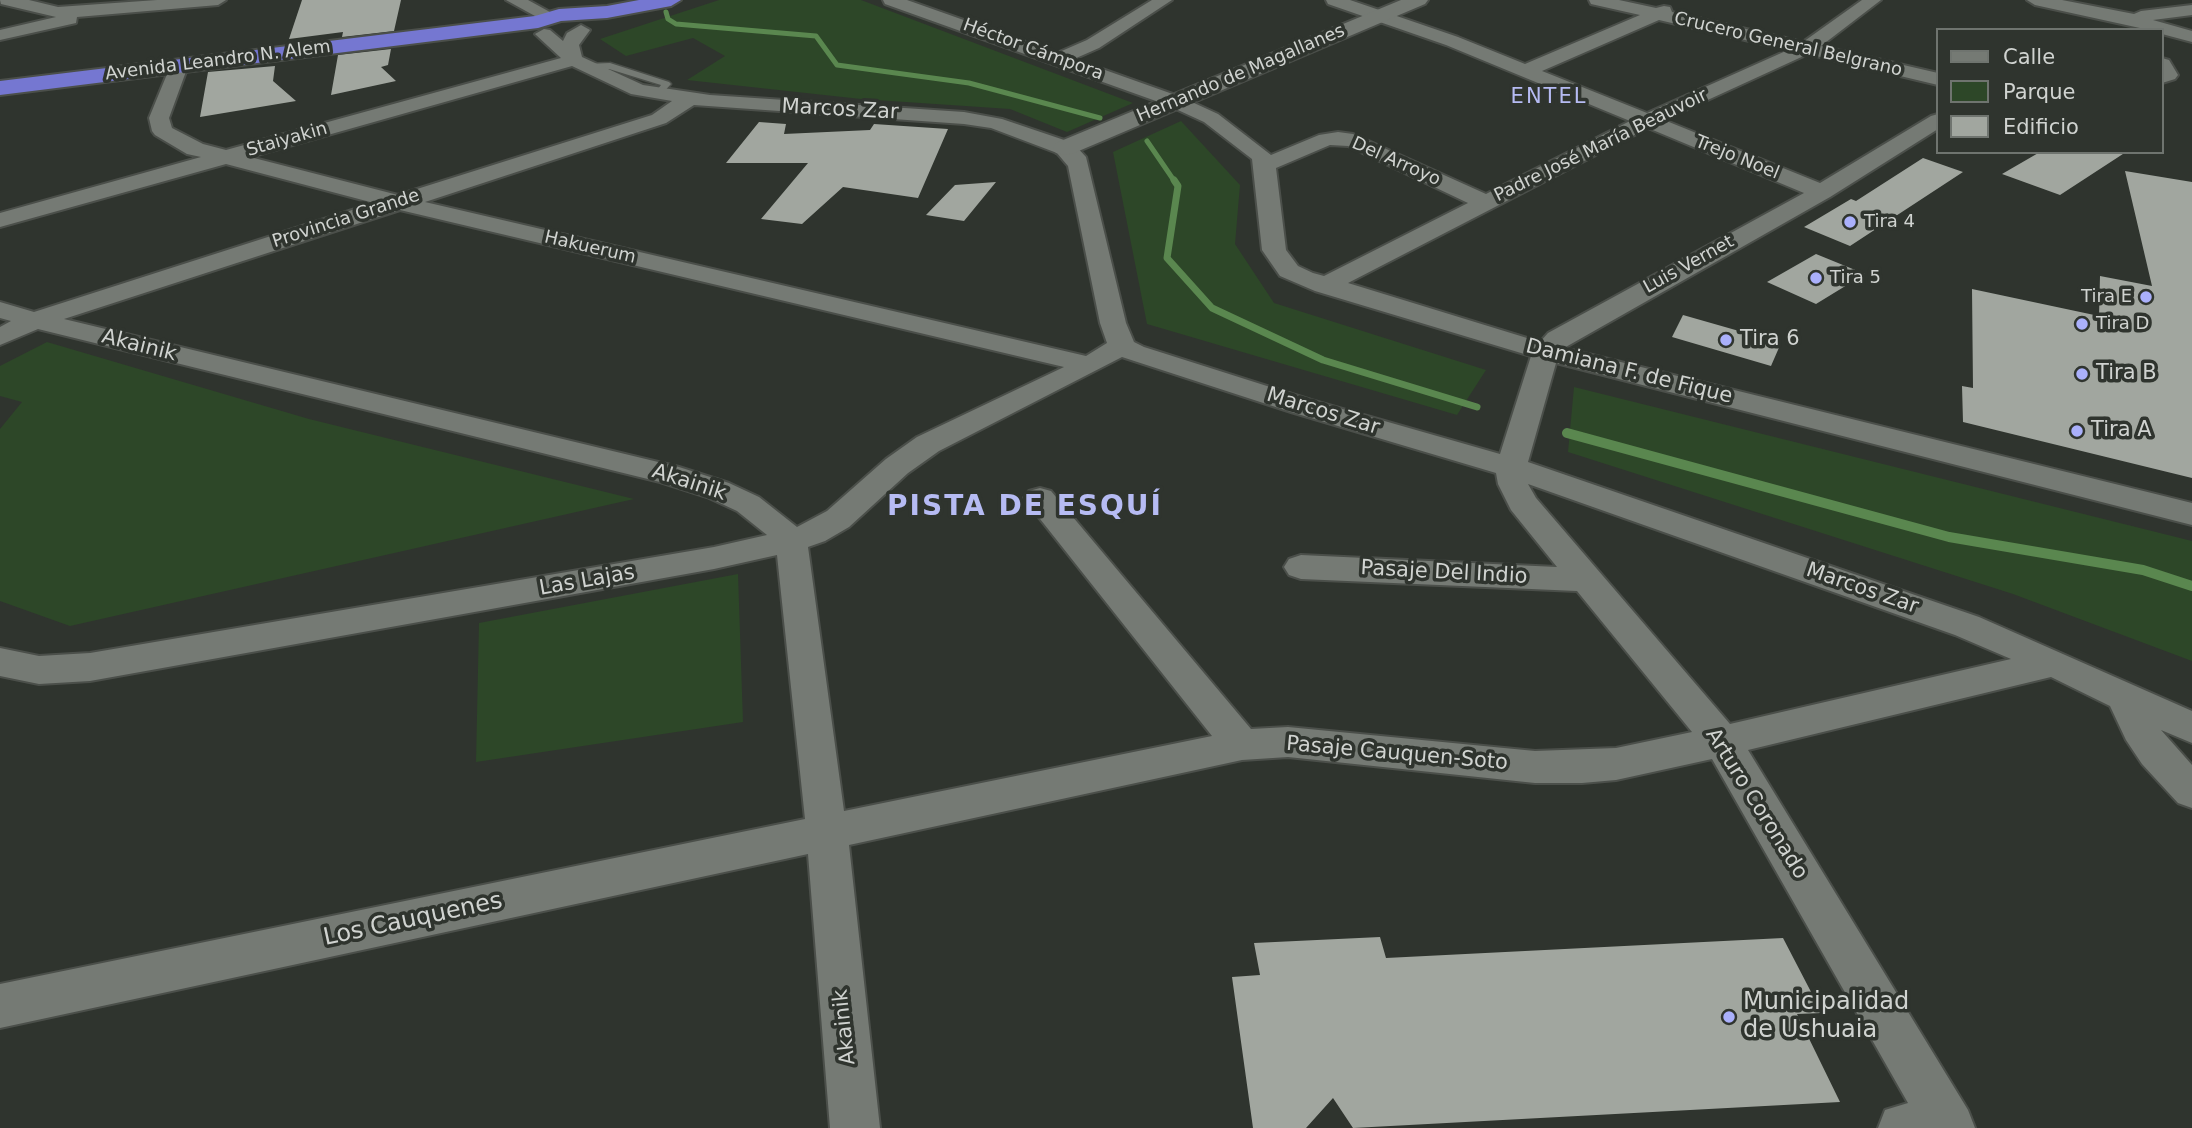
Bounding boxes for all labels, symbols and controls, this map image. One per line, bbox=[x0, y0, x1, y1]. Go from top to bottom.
street label: Crucero General Belgrano bbox=[1672, 8, 1904, 82]
street label: Héctor Cámpora bbox=[960, 15, 1106, 85]
street label: Hernando de Magallanes bbox=[1134, 20, 1348, 128]
legend bbox=[1937, 28, 2164, 154]
street label: Avenida Leandro N. Alem bbox=[104, 36, 332, 86]
text: Calle bbox=[2003, 45, 2055, 69]
text: Parque bbox=[2003, 80, 2075, 104]
street label: Padre José María Beauvoir bbox=[1491, 85, 1711, 207]
district label: ENTEL bbox=[1511, 85, 1587, 111]
street label: Marcos Zar bbox=[781, 94, 899, 126]
text: Edificio bbox=[2003, 115, 2079, 139]
street label: Staiyakin bbox=[244, 118, 330, 162]
street label: Trejo Noel bbox=[1692, 131, 1782, 185]
street label: Del Arroyo bbox=[1348, 133, 1444, 191]
street label: Provincia Grande bbox=[270, 185, 422, 253]
place label: Tira 4 bbox=[1864, 211, 1915, 233]
marker: Tira 4 bbox=[1842, 214, 1858, 230]
street label: Hakuerum bbox=[542, 227, 638, 269]
street label: Luis Vernet bbox=[1640, 231, 1738, 299]
place label: Tira 5 bbox=[1830, 267, 1881, 289]
marker: Tira 5 bbox=[1808, 270, 1824, 286]
place label: Tira E bbox=[2081, 286, 2132, 308]
marker: Tira E bbox=[2138, 289, 2154, 305]
place label: Tira D bbox=[2096, 313, 2149, 335]
marker: Tira D bbox=[2074, 316, 2090, 332]
street label: Akainik bbox=[99, 325, 179, 367]
place label: Tira 6 bbox=[1740, 327, 1800, 353]
marker: Tira 6 bbox=[1718, 332, 1734, 348]
street label: Damiana F. de Fique bbox=[1523, 334, 1735, 410]
place label: Tira B bbox=[2096, 361, 2157, 387]
marker: Tira B bbox=[2074, 366, 2090, 382]
street label: Marcos Zar bbox=[1263, 383, 1383, 441]
place label: Tira A bbox=[2091, 418, 2152, 444]
marker: Tira A bbox=[2069, 423, 2085, 439]
street label: Akainik bbox=[649, 459, 729, 507]
district label: PISTA DE ESQUÍ bbox=[889, 491, 1161, 525]
street label: Pasaje Del Indio bbox=[1360, 556, 1528, 590]
street label: Marcos Zar bbox=[1803, 558, 1921, 620]
street label: Las Lajas bbox=[537, 560, 637, 602]
street label: Arturo Coronado bbox=[1699, 724, 1813, 884]
street label: Pasaje Cauquen-Soto bbox=[1285, 732, 1509, 776]
street label: Los Cauquenes bbox=[321, 887, 505, 953]
street label: Akainik bbox=[828, 988, 862, 1066]
place label: Municipalidad de Ushuaia bbox=[1743, 989, 1909, 1045]
marker: Municipalidad de Ushuaia bbox=[1721, 1009, 1737, 1025]

